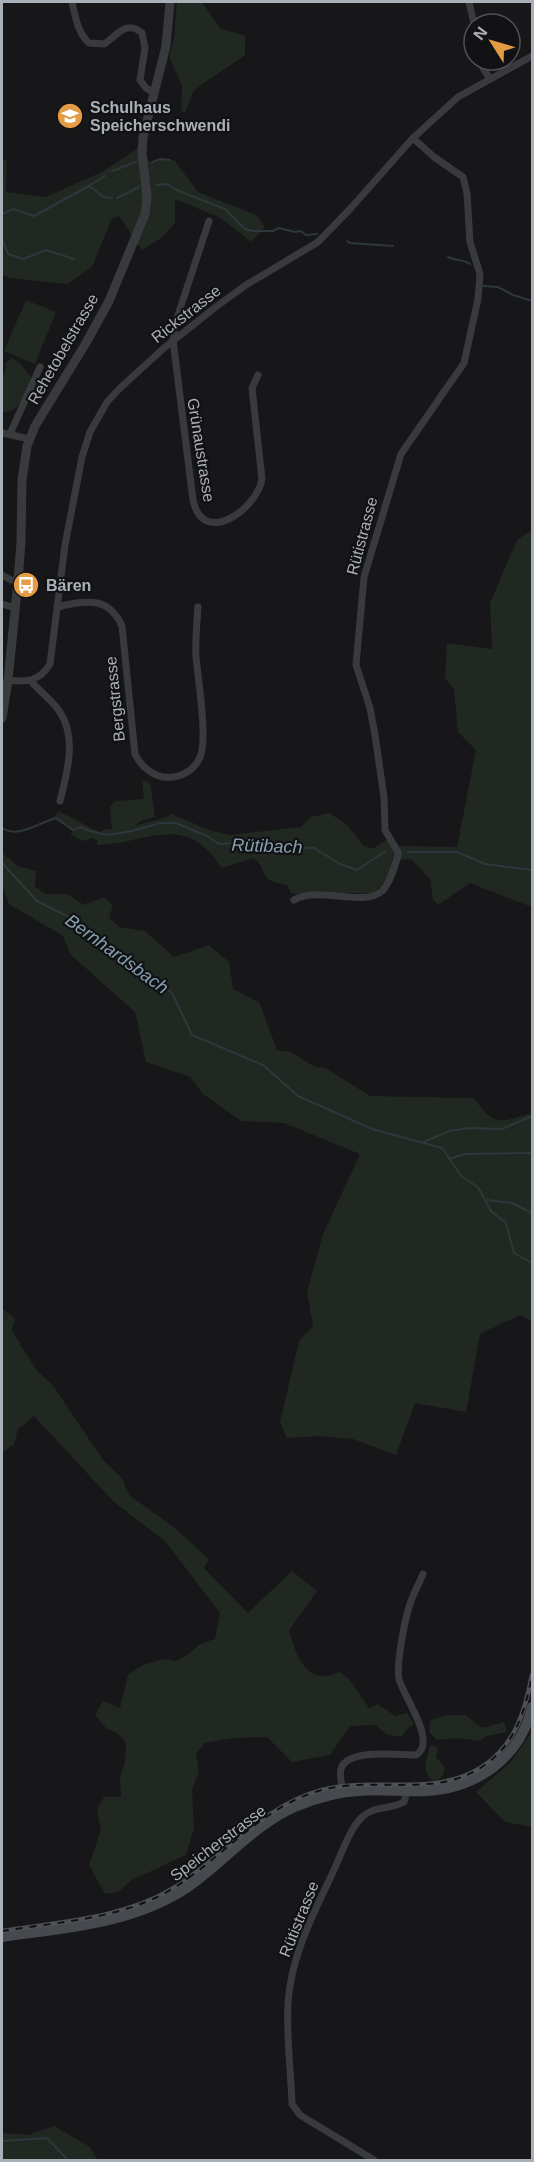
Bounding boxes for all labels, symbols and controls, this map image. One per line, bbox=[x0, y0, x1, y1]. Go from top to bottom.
north arrow bbox=[462, 12, 522, 72]
text: N bbox=[470, 24, 491, 43]
place label: Schulhaus Speicherschwendi bbox=[90, 99, 231, 134]
school or university icon: Schulhaus Speicherschwendi bbox=[55, 101, 85, 131]
street label: Rickstrasse bbox=[148, 282, 224, 346]
street label: Rehetobelstrasse bbox=[25, 291, 102, 407]
street label: Grünaustrasse bbox=[184, 397, 218, 503]
street label: Rütistrasse bbox=[343, 495, 381, 577]
bus stop icon: Bären bbox=[11, 570, 41, 600]
place label: Bären bbox=[46, 577, 91, 594]
street label: Bergstrasse bbox=[102, 656, 128, 742]
water label: Rütibach bbox=[231, 835, 303, 857]
water label: Bernhardsbach bbox=[62, 910, 172, 998]
street label: Speicherstrasse bbox=[167, 1802, 269, 1884]
street label: Rütistrasse bbox=[276, 1879, 322, 1959]

